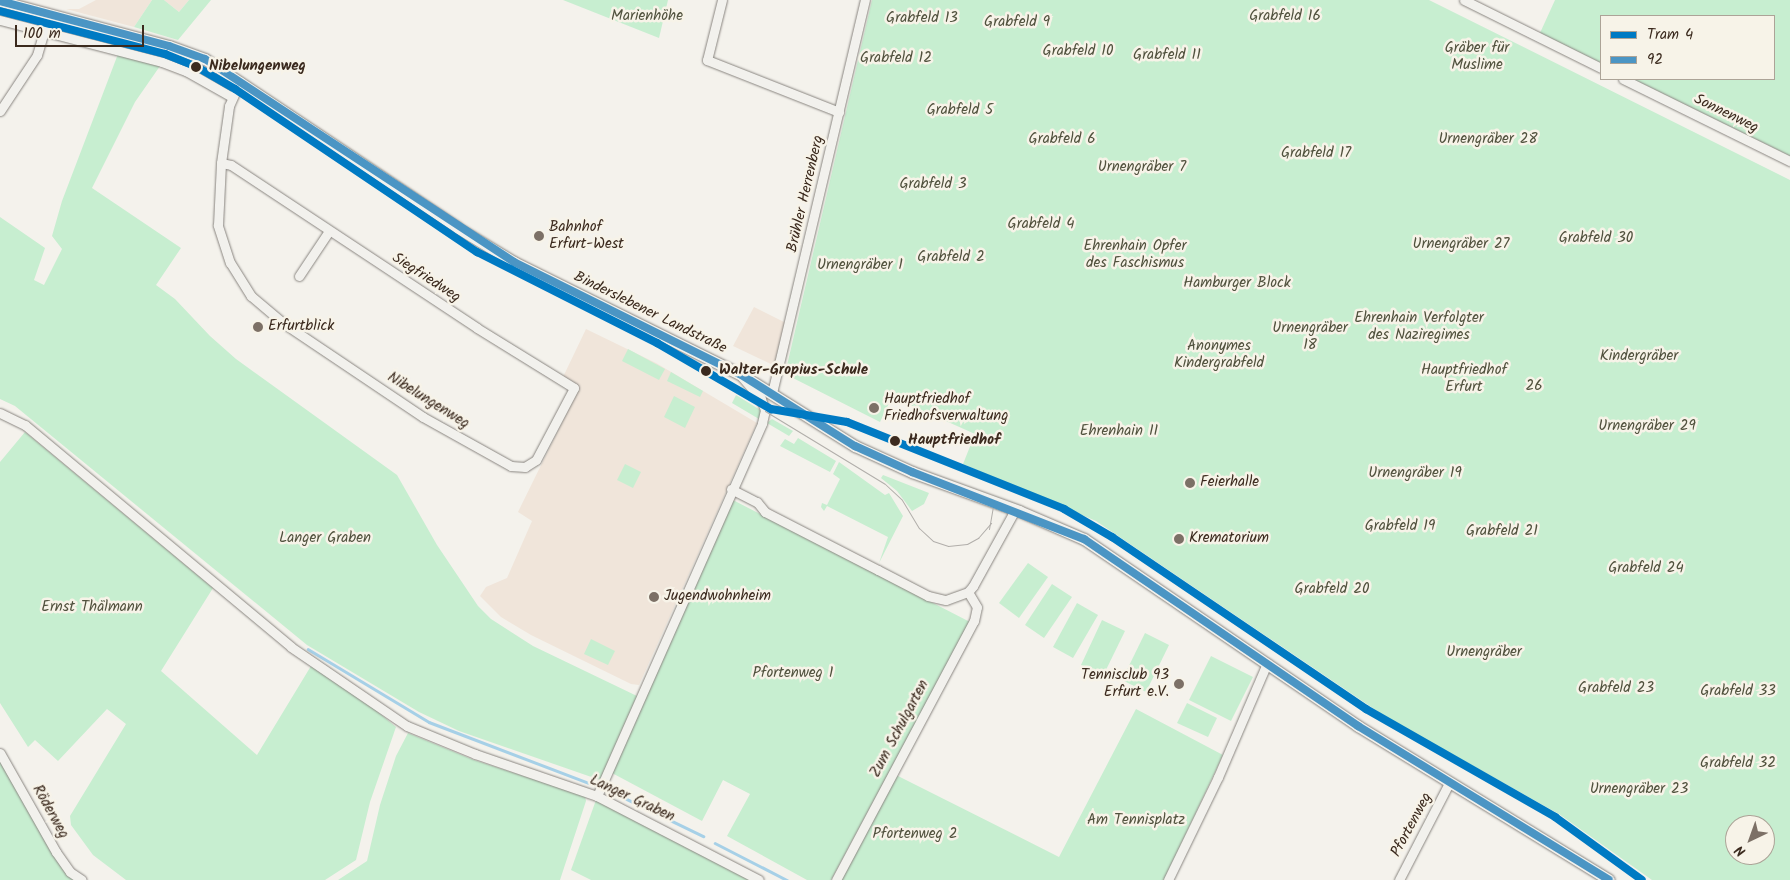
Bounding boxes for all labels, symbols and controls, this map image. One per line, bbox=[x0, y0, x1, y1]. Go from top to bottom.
park label: Marienhöhe bbox=[611, 8, 683, 26]
park label: Grabfeld 16 bbox=[1249, 8, 1321, 26]
park label: Grabfeld 13 bbox=[886, 10, 958, 28]
park label: Grabfeld 9 bbox=[984, 14, 1050, 32]
scale bar bbox=[18, 15, 146, 47]
legend bbox=[1600, 15, 1775, 80]
text: 100 m bbox=[23, 22, 61, 46]
text: Tram 4 bbox=[1647, 23, 1693, 47]
park label: Gräber für Muslime bbox=[1445, 39, 1509, 74]
park label: Grabfeld 10 bbox=[1043, 43, 1113, 61]
park label: Grabfeld 11 bbox=[1133, 47, 1201, 65]
text: 92 bbox=[1647, 48, 1663, 72]
park label: Grabfeld 12 bbox=[860, 50, 932, 68]
marker: Nibelungenweg bbox=[187, 58, 205, 76]
place label: Nibelungenweg bbox=[209, 58, 306, 76]
street label: Sonnenweg bbox=[1691, 91, 1761, 137]
park label: Grabfeld 5 bbox=[927, 102, 993, 120]
park label: Grabfeld 6 bbox=[1029, 131, 1095, 149]
park label: Urnengräber 28 bbox=[1438, 131, 1538, 149]
street label: Brühler Herrenberg bbox=[784, 134, 828, 254]
park label: Grabfeld 17 bbox=[1281, 145, 1351, 163]
park label: Urnengräber 7 bbox=[1098, 159, 1186, 177]
park label: Grabfeld 3 bbox=[899, 176, 967, 194]
park label: Grabfeld 4 bbox=[1008, 216, 1074, 234]
place label: Bahnhof Erfurt-West bbox=[549, 218, 624, 253]
marker: Bahnhof Erfurt-West bbox=[533, 230, 545, 242]
park label: Grabfeld 30 bbox=[1559, 230, 1633, 248]
park label: Urnengräber 27 bbox=[1412, 236, 1510, 254]
park label: Ehrenhain Opfer des Faschismus bbox=[1084, 237, 1186, 272]
street label: Siegfriedweg bbox=[388, 249, 464, 307]
park label: Grabfeld 2 bbox=[917, 249, 985, 267]
park label: Urnengräber 1 bbox=[817, 257, 903, 275]
street label: Binderslebener Landstraße bbox=[571, 268, 729, 358]
park label: Hamburger Block bbox=[1183, 275, 1291, 293]
park label: Ehrenhain Verfolgter des Naziregimes bbox=[1354, 309, 1484, 344]
place label: Erfurtblick bbox=[268, 318, 334, 336]
park label: Urnengräber 18 bbox=[1272, 319, 1348, 354]
marker: Erfurtblick bbox=[252, 321, 264, 333]
park label: Anonymes Kindergrabfeld bbox=[1174, 337, 1264, 372]
park label: Kindergräber bbox=[1600, 348, 1678, 366]
park label: Hauptfriedhof Erfurt bbox=[1421, 361, 1507, 396]
marker: Walter-Gropius-Schule bbox=[697, 362, 715, 380]
place label: Walter-Gropius-Schule bbox=[719, 362, 868, 380]
street label: Nibelungenweg bbox=[384, 369, 472, 433]
park label: 26 bbox=[1525, 378, 1543, 396]
place label: Hauptfriedhof Friedhofsverwaltung bbox=[884, 390, 1008, 425]
marker: Hauptfriedhof Friedhofsverwaltung bbox=[868, 402, 880, 414]
park label: Urnengräber 29 bbox=[1598, 418, 1696, 436]
park label: Ehrenhain II bbox=[1080, 423, 1158, 441]
marker: Hauptfriedhof bbox=[886, 432, 904, 450]
place label: Hauptfriedhof bbox=[908, 432, 1001, 450]
park label: Urnengräber 19 bbox=[1368, 465, 1462, 483]
place label: Feierhalle bbox=[1200, 474, 1259, 492]
marker: Feierhalle bbox=[1184, 477, 1196, 489]
park label: Grabfeld 19 bbox=[1365, 518, 1435, 536]
park label: Grabfeld 21 bbox=[1466, 523, 1538, 541]
park label: Langer Graben bbox=[279, 530, 371, 548]
place label: Krematorium bbox=[1189, 530, 1269, 548]
marker: Krematorium bbox=[1173, 533, 1185, 545]
park label: Grabfeld 24 bbox=[1608, 560, 1684, 578]
park label: Grabfeld 20 bbox=[1295, 581, 1369, 599]
place label: Jugendwohnheim bbox=[664, 588, 771, 606]
marker: Jugendwohnheim bbox=[648, 591, 660, 603]
park label: Ernst Thälmann bbox=[41, 599, 143, 617]
park label: Urnengräber bbox=[1446, 644, 1522, 662]
park label: Pfortenweg 1 bbox=[753, 665, 833, 683]
place label: Tennisclub 93 Erfurt e.V. bbox=[1081, 666, 1169, 701]
street label: Zum Schulgarten bbox=[867, 677, 933, 781]
marker: Tennisclub 93 Erfurt e.V. bbox=[1173, 678, 1185, 690]
park label: Grabfeld 23 bbox=[1578, 680, 1654, 698]
park label: Grabfeld 33 bbox=[1700, 683, 1776, 701]
park label: Grabfeld 32 bbox=[1700, 755, 1776, 773]
street label: Langer Graben bbox=[587, 771, 677, 827]
park label: Urnengräber 23 bbox=[1590, 781, 1688, 799]
street label: Röderweg bbox=[28, 782, 72, 842]
street label: Pfortenweg bbox=[1388, 790, 1436, 860]
park label: Am Tennisplatz bbox=[1087, 812, 1185, 830]
north arrow bbox=[1725, 815, 1775, 865]
park label: Pfortenweg 2 bbox=[873, 826, 957, 844]
text: N bbox=[1730, 839, 1751, 862]

